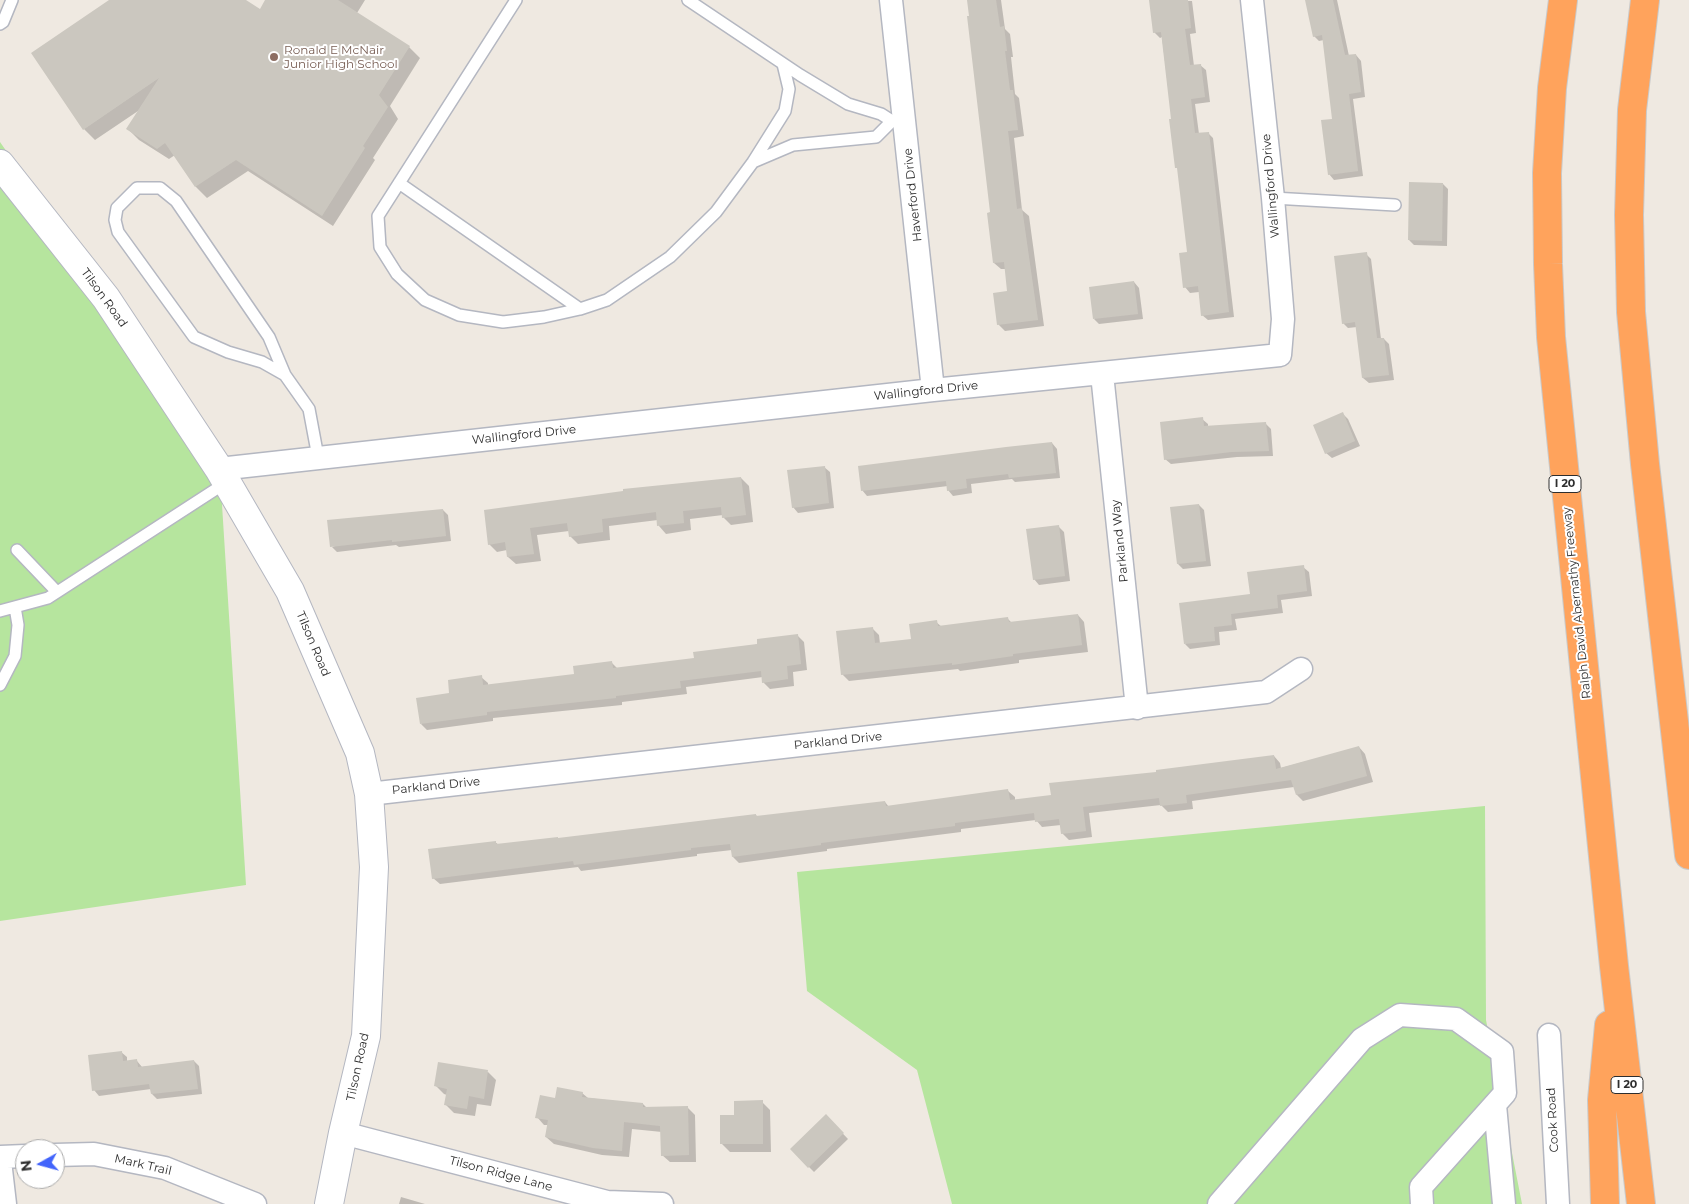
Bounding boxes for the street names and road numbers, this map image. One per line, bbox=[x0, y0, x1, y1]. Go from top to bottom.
street label: Wallingford Drive bbox=[1259, 133, 1283, 239]
street label: Haverford Drive bbox=[901, 148, 925, 242]
street label: Tilson Road bbox=[78, 266, 130, 330]
street label: Wallingford Drive bbox=[873, 378, 979, 404]
street label: Wallingford Drive bbox=[471, 422, 577, 448]
road number: I 20 bbox=[1549, 476, 1581, 492]
street label: Parkland Way bbox=[1108, 499, 1132, 583]
street label: Ralph David Abernathy Freeway bbox=[1560, 506, 1594, 700]
street label: Tilson Road bbox=[293, 609, 333, 679]
street label: Parkland Drive bbox=[793, 729, 883, 753]
street label: Parkland Drive bbox=[391, 774, 481, 798]
street label: Tilson Road bbox=[344, 1032, 372, 1102]
road number: I 20 bbox=[1611, 1076, 1643, 1094]
street label: Cook Road bbox=[1544, 1087, 1562, 1153]
street label: Mark Trail bbox=[113, 1151, 173, 1179]
street label: Tilson Ridge Lane bbox=[448, 1153, 554, 1195]

